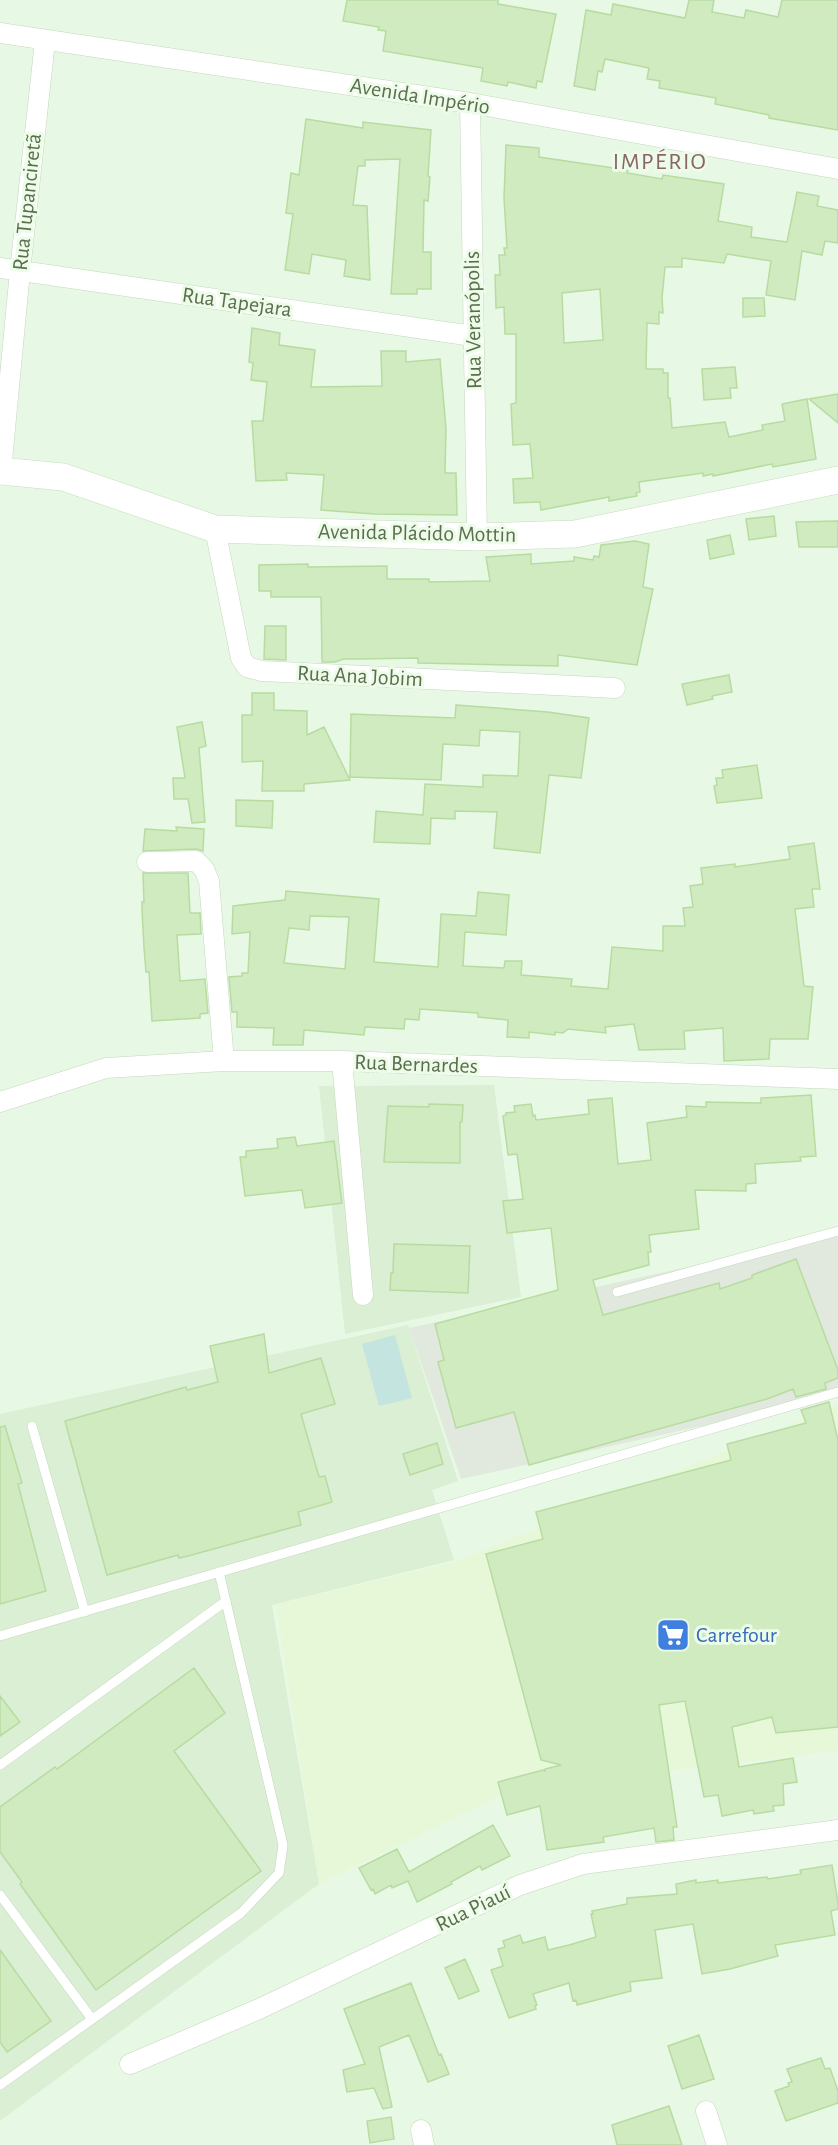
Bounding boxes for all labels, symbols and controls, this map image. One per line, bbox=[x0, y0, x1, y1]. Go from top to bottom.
street label: Avenida Império bbox=[349, 74, 491, 118]
street label: Rua Tupanciretã bbox=[9, 132, 45, 272]
district label: IMPÉRIO bbox=[613, 148, 707, 174]
street label: Rua Veranópolis bbox=[461, 251, 485, 389]
street label: Rua Tapejara bbox=[181, 283, 293, 321]
street label: Avenida Plácido Mottin bbox=[318, 520, 516, 546]
street label: Rua Ana Jobim bbox=[297, 662, 423, 690]
street label: Rua Bernardes bbox=[354, 1051, 478, 1077]
supermarket icon: Carrefour bbox=[655, 1617, 691, 1653]
place label: Carrefour bbox=[696, 1624, 777, 1646]
street label: Rua Piauí bbox=[432, 1880, 514, 1935]

